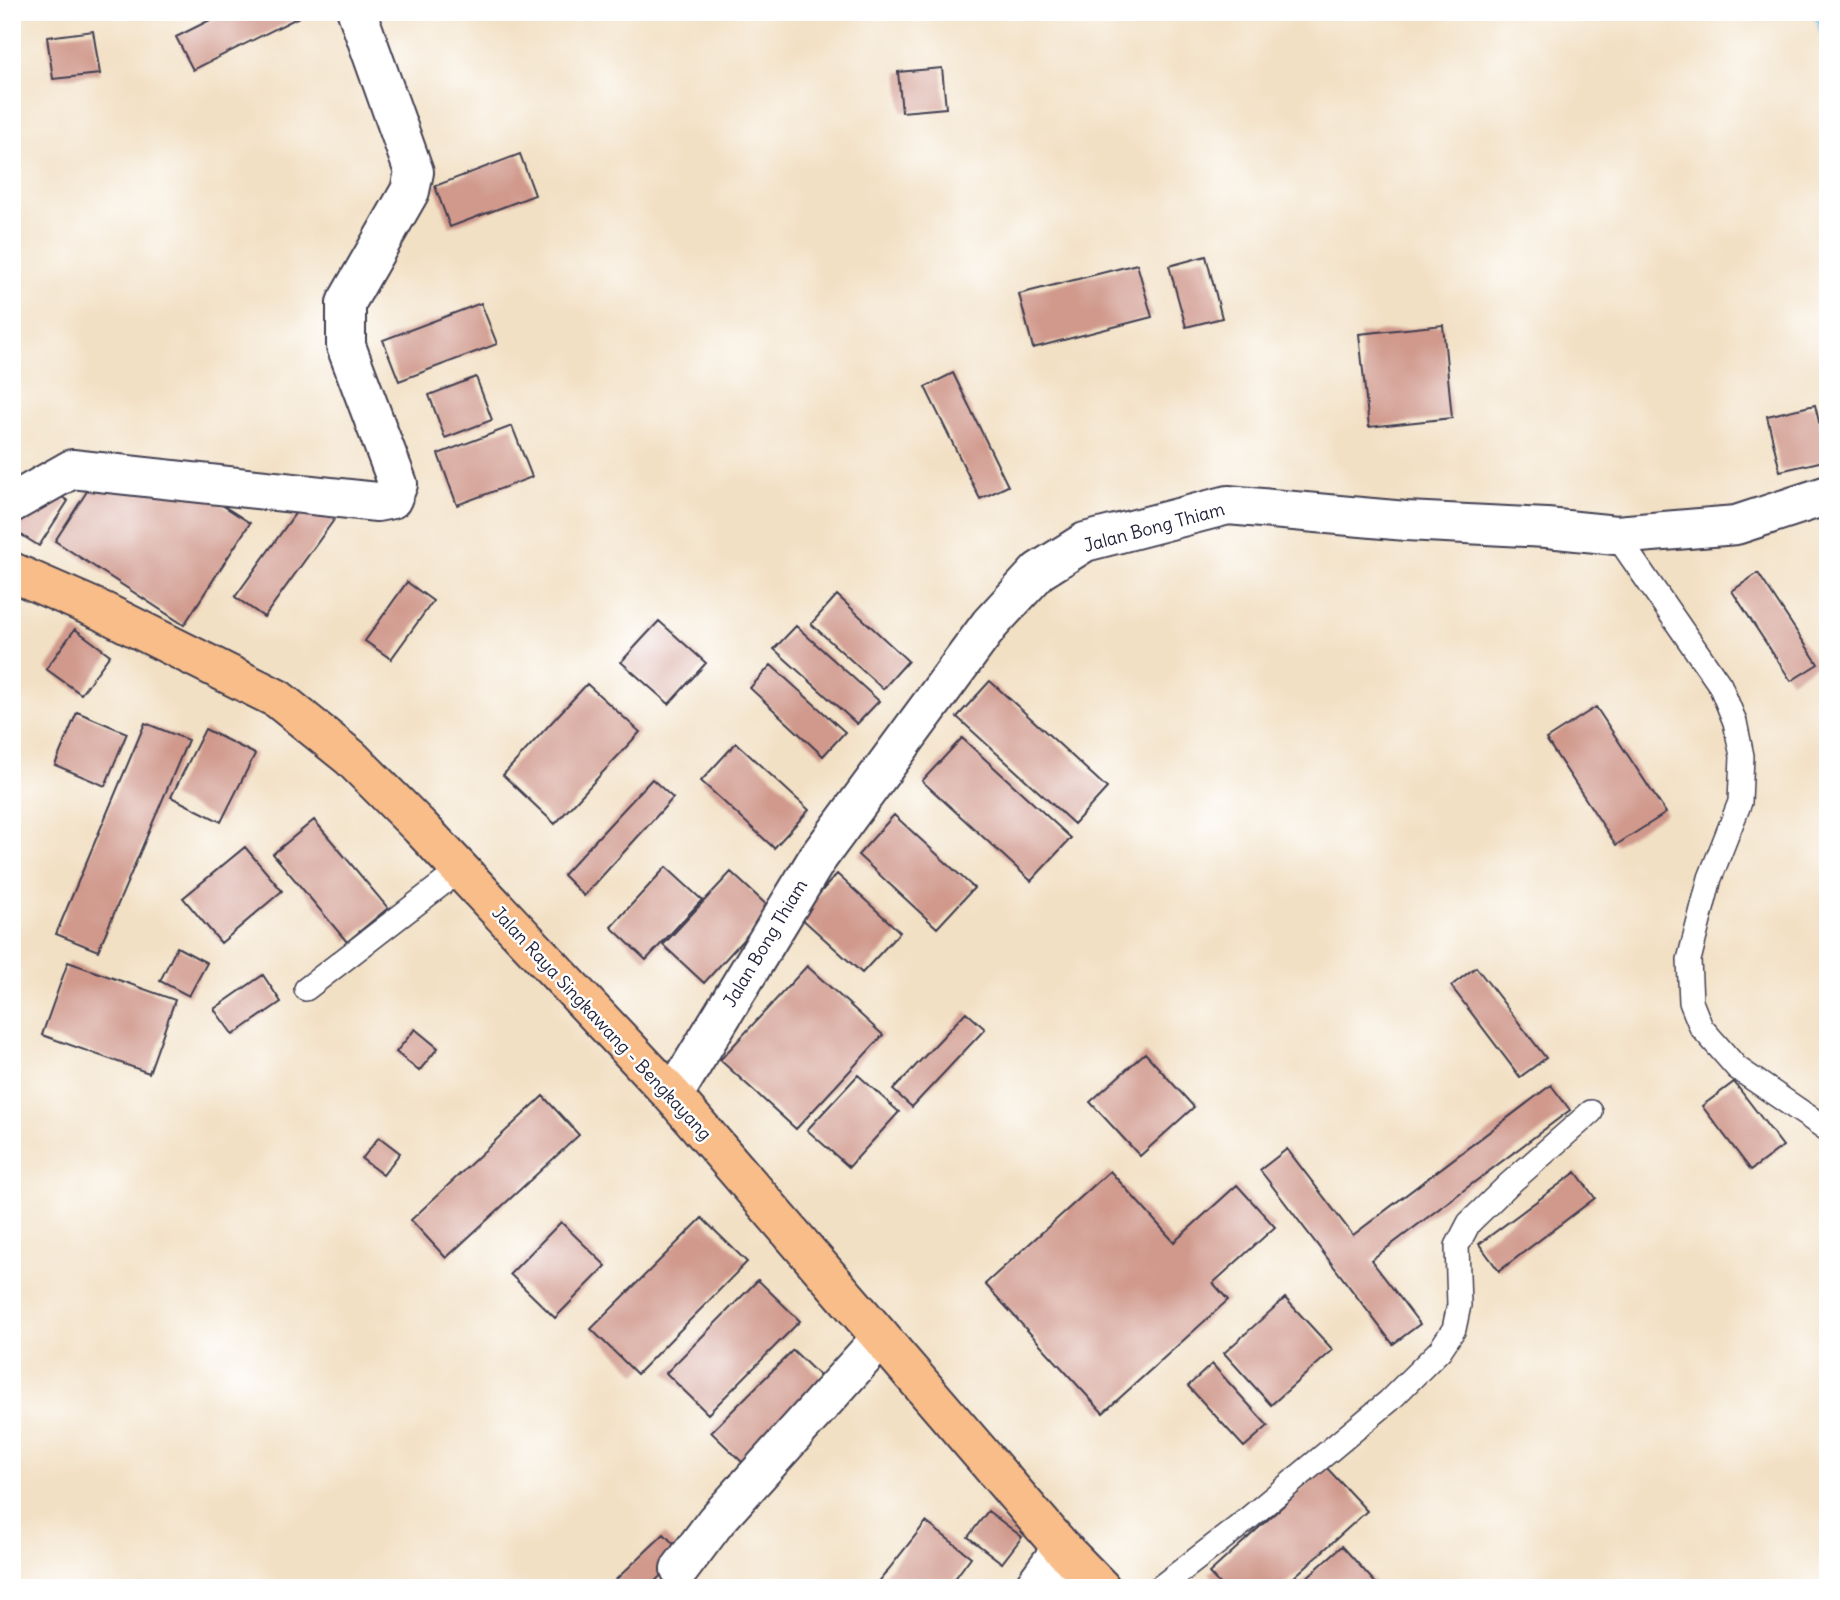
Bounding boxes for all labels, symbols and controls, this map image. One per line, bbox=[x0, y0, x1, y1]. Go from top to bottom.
street label: Jalan Bong Thiam bbox=[1081, 497, 1227, 557]
street label: Jalan Bong Thiam bbox=[718, 875, 812, 1011]
street label: Jalan Raya Singkawang - Bengkayang bbox=[487, 901, 717, 1145]

